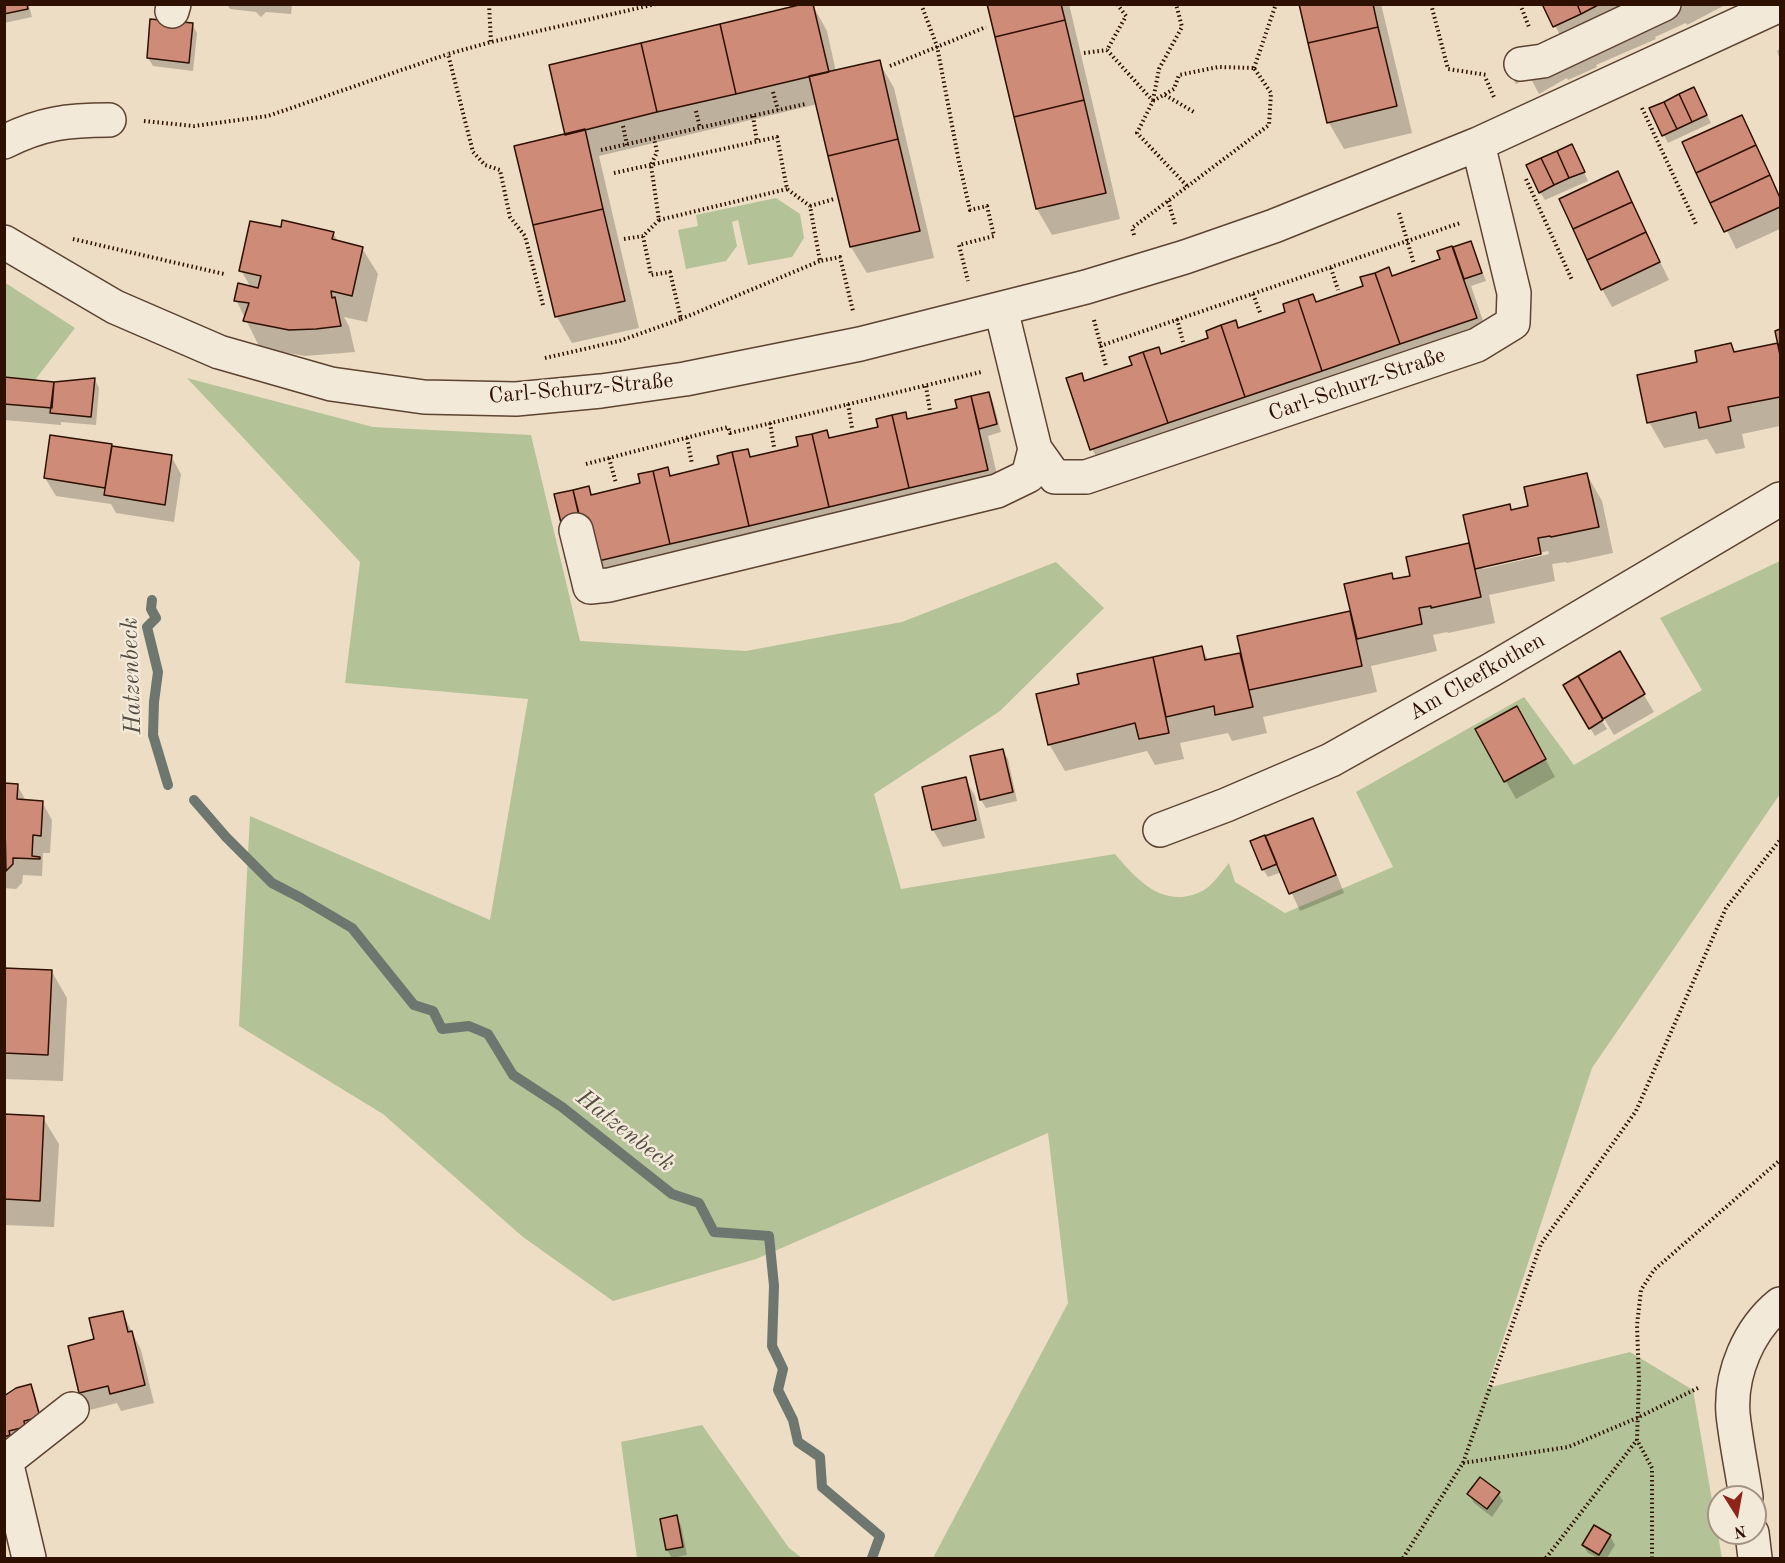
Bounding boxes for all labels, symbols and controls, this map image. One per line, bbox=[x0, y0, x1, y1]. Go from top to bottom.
street label: Carl-Schurz-Straße bbox=[1265, 342, 1449, 428]
street label: Carl-Schurz-Straße bbox=[487, 368, 675, 410]
water label: Hatzenbeck bbox=[116, 617, 148, 735]
street label: Am Cleefkothen bbox=[1404, 627, 1550, 727]
water label: Hatzenbeck bbox=[570, 1084, 680, 1178]
north arrow bbox=[1707, 1485, 1767, 1545]
text: N bbox=[1733, 1522, 1748, 1540]

